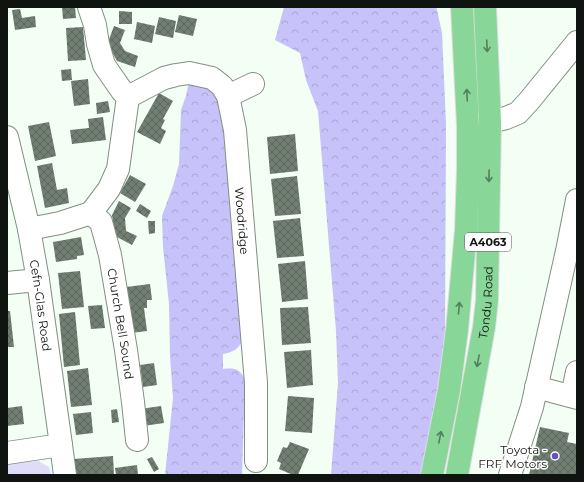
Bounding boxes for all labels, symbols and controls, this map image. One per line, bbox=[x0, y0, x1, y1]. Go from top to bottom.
one-way arrow bbox=[483, 39, 491, 52]
one-way arrow bbox=[463, 89, 470, 102]
one-way arrow bbox=[486, 169, 493, 182]
street label: Woodridge bbox=[232, 186, 253, 255]
road number: A4063 bbox=[465, 233, 511, 251]
street label: Cefn-Glas Road bbox=[27, 258, 55, 352]
street label: Tondu Road bbox=[475, 266, 495, 340]
street label: Church Bell Sound bbox=[105, 267, 137, 380]
one-way arrow bbox=[455, 302, 463, 315]
one-way arrow bbox=[474, 354, 482, 367]
one-way arrow bbox=[436, 431, 444, 444]
place label: Toyota - FRF Motors bbox=[478, 442, 547, 471]
marker: Toyota - FRF Motors bbox=[550, 451, 560, 461]

